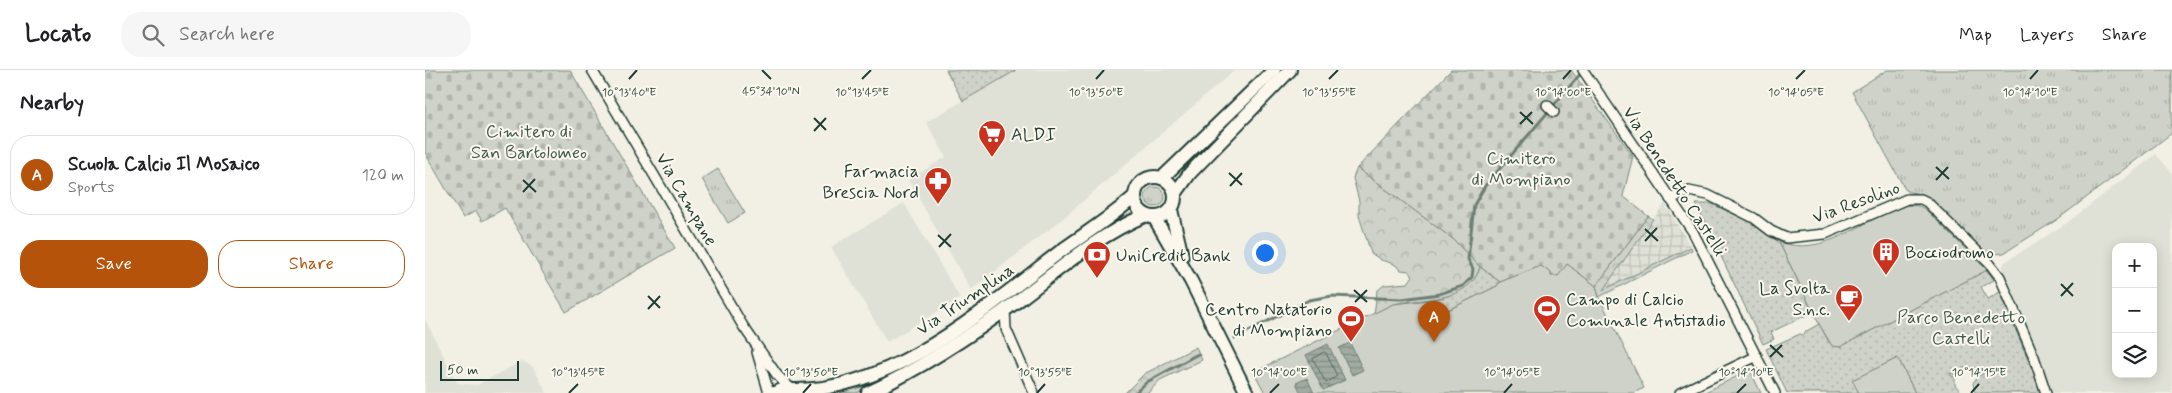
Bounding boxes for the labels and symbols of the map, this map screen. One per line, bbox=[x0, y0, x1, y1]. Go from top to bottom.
text: 45°34'10"N bbox=[742, 84, 800, 100]
text: 10°13'40"E bbox=[602, 85, 656, 101]
text: 10°13'45"E bbox=[835, 85, 889, 101]
text: 10°13'50"E bbox=[1069, 85, 1123, 101]
text: 10°13'55"E bbox=[1302, 85, 1356, 101]
text: 10°14'00"E bbox=[1535, 85, 1591, 101]
text: 10°14'05"E bbox=[1768, 85, 1824, 101]
text: 10°14'10"E bbox=[2002, 85, 2058, 101]
street label: Via Benedetto Castelli bbox=[1617, 102, 1732, 261]
supermarket icon: ALDI bbox=[977, 119, 1007, 158]
park label: Cimitero di San Bartolomeo bbox=[471, 120, 587, 165]
place label: ALDI bbox=[1011, 123, 1056, 147]
park label: Cimitero di Mompiano bbox=[1471, 147, 1571, 192]
street label: Via Campane bbox=[650, 149, 722, 250]
place label: Farmacia Brescia Nord bbox=[823, 160, 919, 205]
pharmacy icon: Farmacia Brescia Nord bbox=[923, 166, 953, 205]
street label: Via Resolino bbox=[1809, 176, 1903, 230]
building icon: Bocciodromo bbox=[1871, 237, 1901, 276]
bank icon: UniCredit Bank bbox=[1082, 240, 1112, 279]
your location bbox=[1252, 240, 1278, 266]
place label: Bocciodromo bbox=[1905, 241, 1994, 265]
place label: UniCredit Bank bbox=[1116, 244, 1231, 268]
street label: Via Triumplina bbox=[912, 258, 1019, 341]
place label: La Svolta S.n.c. bbox=[1759, 277, 1830, 322]
cafe icon: La Svolta S.n.c. bbox=[1834, 283, 1864, 322]
place label: Campo di Calcio Comunale Antistadio bbox=[1566, 288, 1726, 333]
sports icon: Campo di Calcio Comunale Antistadio bbox=[1532, 294, 1562, 333]
place label: Centro Natatorio di Mompiano bbox=[1205, 298, 1332, 343]
pin: A bbox=[1418, 301, 1450, 342]
sports icon: Centro Natatorio di Mompiano bbox=[1336, 304, 1366, 343]
park label: Parco Benedetto Castelli bbox=[1897, 306, 2025, 351]
scale bar bbox=[440, 358, 519, 381]
text: 10°13'45"E bbox=[551, 365, 605, 381]
text: 10°13'50"E bbox=[784, 365, 838, 381]
text: 10°13'55"E bbox=[1018, 365, 1072, 381]
text: 10°14'00"E bbox=[1251, 365, 1307, 381]
text: 10°14'05"E bbox=[1484, 365, 1540, 381]
text: 10°14'10"E bbox=[1718, 365, 1774, 381]
text: 10°14'15"E bbox=[1952, 365, 2006, 381]

